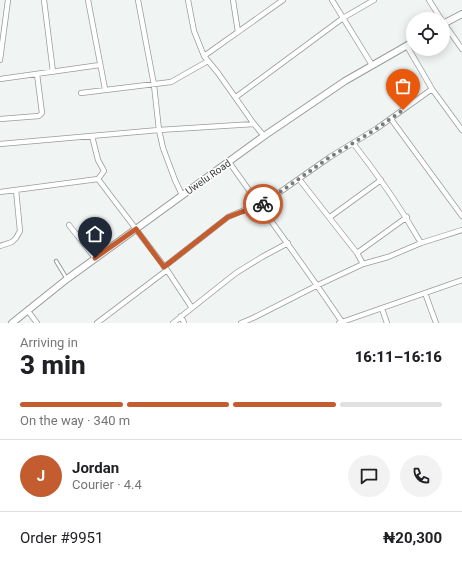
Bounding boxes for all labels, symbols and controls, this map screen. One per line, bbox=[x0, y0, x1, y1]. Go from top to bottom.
map controls bbox=[406, 12, 450, 56]
button: locate bbox=[406, 12, 450, 56]
pin bbox=[386, 69, 420, 110]
icon: bag bbox=[392, 75, 414, 97]
street label: Uwelu Road bbox=[183, 157, 233, 197]
courier bbox=[243, 184, 283, 224]
icon: bike bbox=[252, 193, 274, 215]
pin bbox=[78, 217, 112, 258]
icon: home bbox=[84, 223, 106, 245]
text: Arriving in bbox=[20, 335, 78, 350]
text: 16:11–16:16 bbox=[355, 348, 442, 366]
text: 3 min bbox=[20, 350, 86, 380]
text: On the way · 340 m bbox=[20, 413, 130, 428]
button: chat bbox=[348, 455, 390, 497]
button: phone bbox=[400, 455, 442, 497]
text: Jordan bbox=[72, 459, 119, 477]
text: J bbox=[37, 467, 45, 485]
text: Courier · 4.4 bbox=[72, 477, 142, 492]
text: Order #9951 bbox=[20, 529, 103, 547]
text: ₦20,300 bbox=[383, 529, 442, 547]

